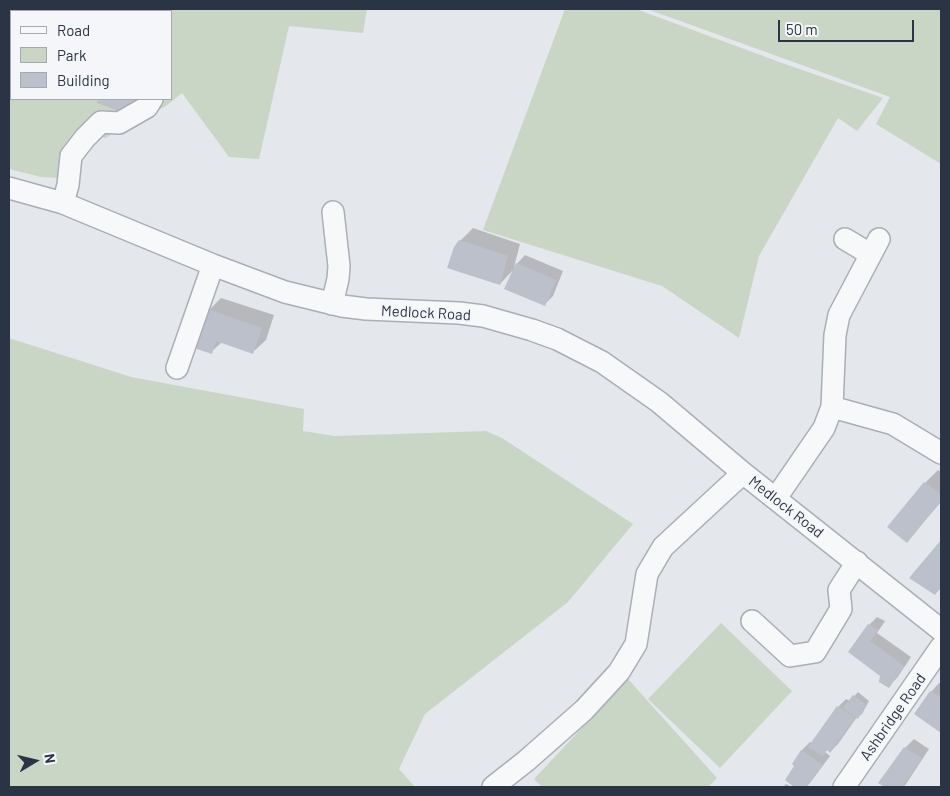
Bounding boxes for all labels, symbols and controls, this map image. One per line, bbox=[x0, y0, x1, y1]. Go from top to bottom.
legend bbox=[10, 10, 172, 100]
scale bar bbox=[780, 10, 916, 42]
text: 50 m bbox=[786, 20, 818, 38]
text: Road bbox=[57, 21, 90, 39]
text: Park bbox=[57, 46, 86, 64]
text: Building bbox=[57, 71, 110, 89]
street label: Medlock Road bbox=[381, 302, 471, 324]
street label: Medlock Road bbox=[745, 472, 827, 542]
street label: Ashbridge Road bbox=[856, 670, 930, 764]
north arrow bbox=[10, 736, 60, 786]
text: N bbox=[41, 753, 59, 765]

